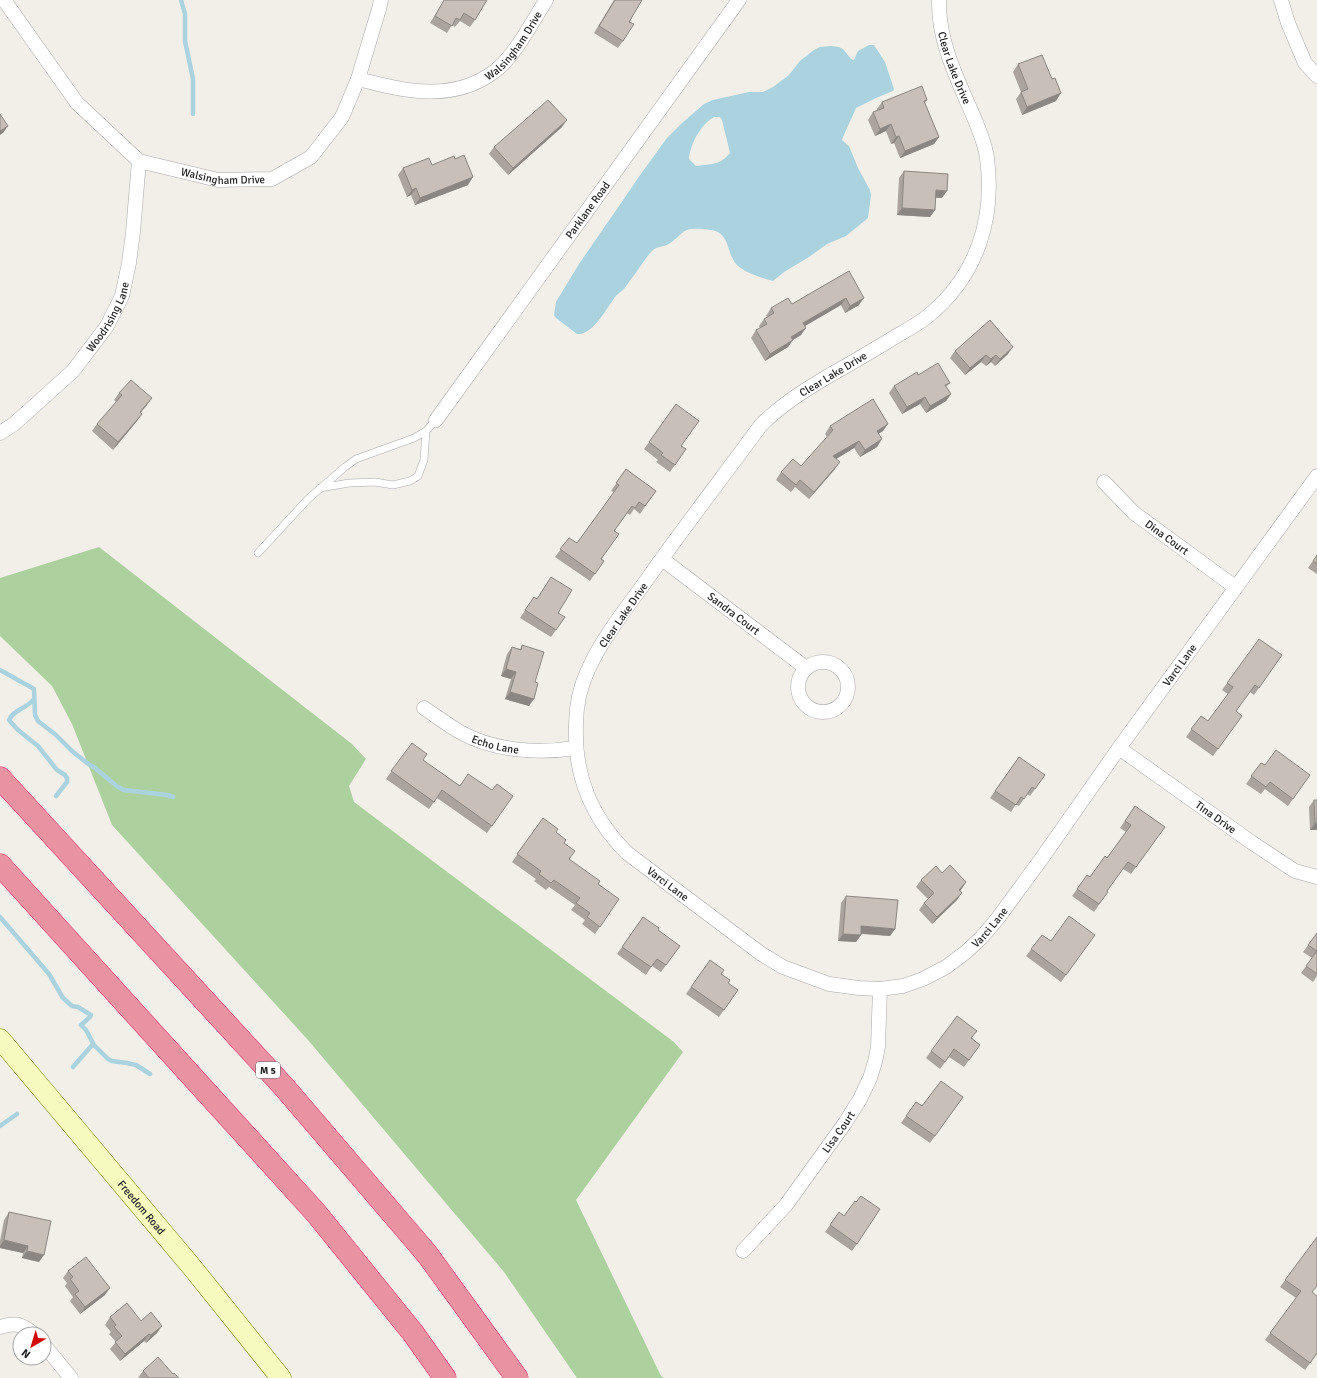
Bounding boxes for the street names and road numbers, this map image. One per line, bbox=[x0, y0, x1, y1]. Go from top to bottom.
street label: Walsingham Drive bbox=[482, 9, 545, 83]
street label: Clear Lake Drive bbox=[935, 30, 973, 106]
street label: Walsingham Drive bbox=[180, 165, 265, 187]
street label: Parklane Road bbox=[563, 179, 613, 241]
street label: Woodrising Lane bbox=[84, 281, 132, 355]
street label: Clear Lake Drive bbox=[797, 349, 869, 400]
street label: Dina Court bbox=[1142, 517, 1191, 558]
street label: Clear Lake Drive bbox=[596, 580, 651, 650]
street label: Sandra Court bbox=[705, 590, 762, 638]
street label: Varci Lane bbox=[1160, 642, 1200, 689]
street label: Echo Lane bbox=[470, 732, 520, 757]
street label: Tina Drive bbox=[1193, 798, 1239, 836]
street label: Varci Lane bbox=[644, 864, 691, 904]
street label: Varci Lane bbox=[969, 905, 1011, 950]
road number: M 5 bbox=[256, 1062, 280, 1078]
street label: Lisa Court bbox=[820, 1109, 858, 1155]
street label: Freedom Road bbox=[115, 1178, 168, 1238]

